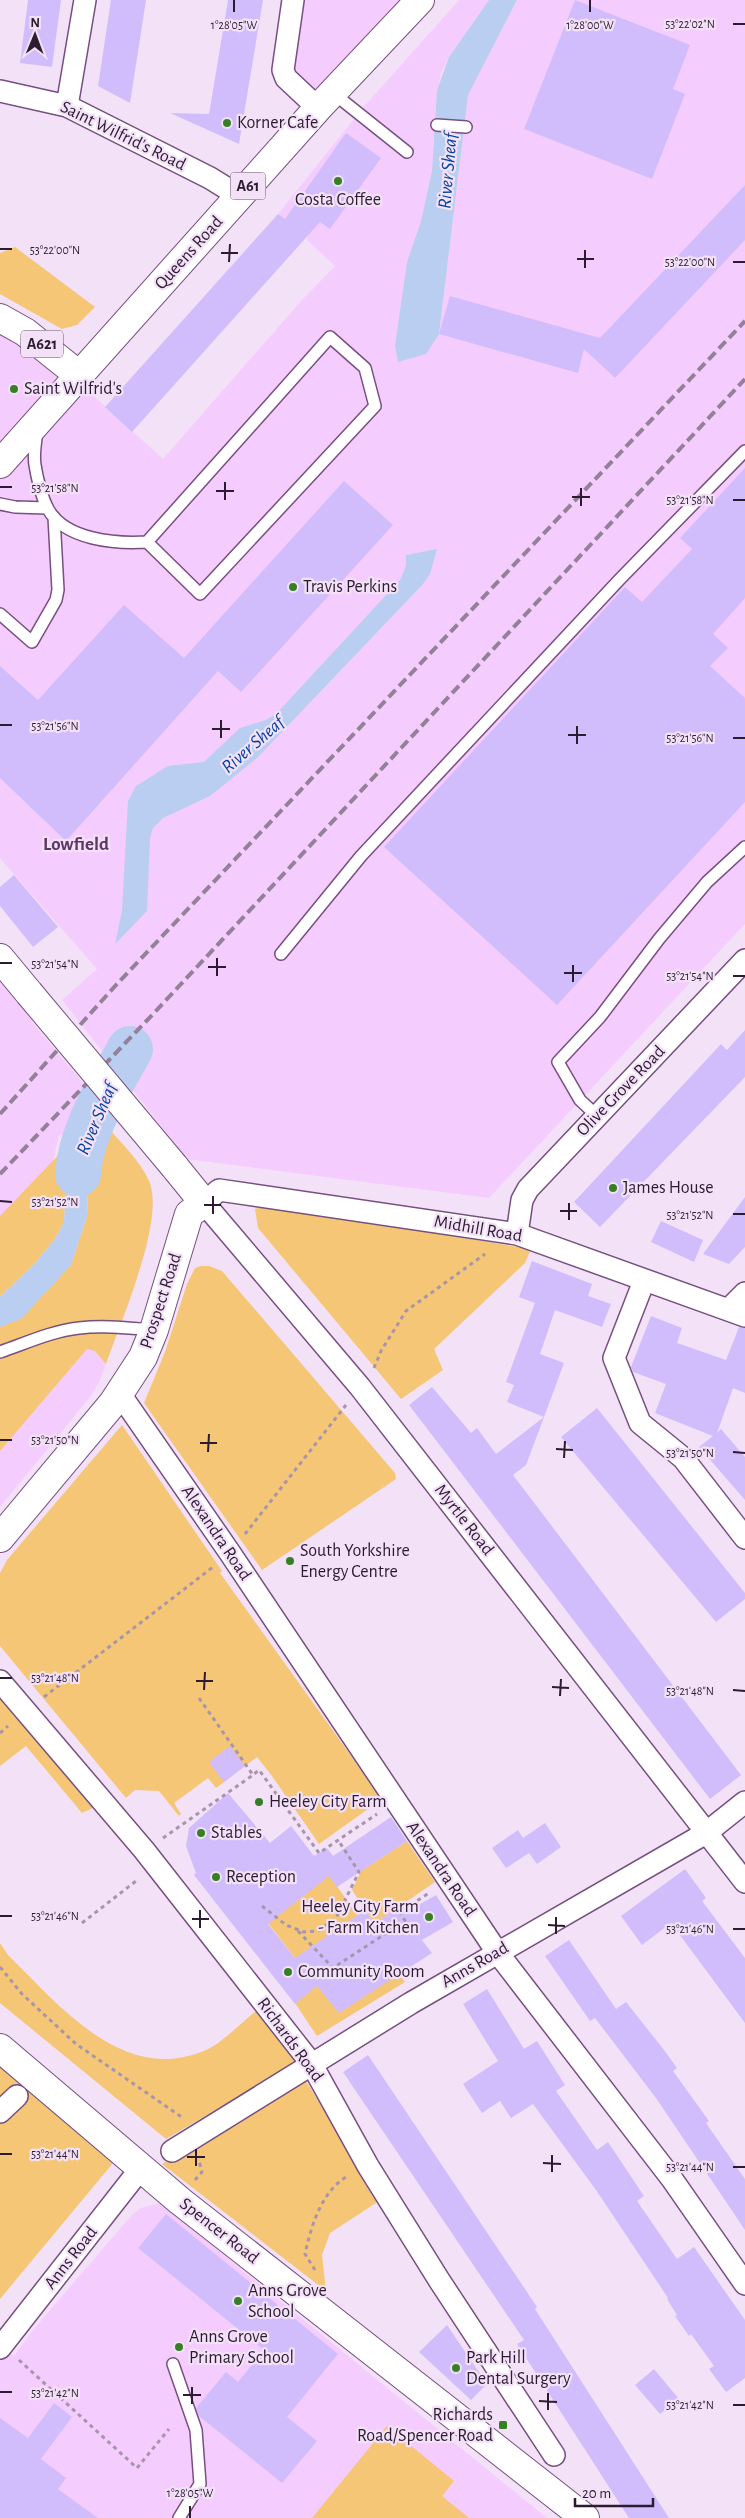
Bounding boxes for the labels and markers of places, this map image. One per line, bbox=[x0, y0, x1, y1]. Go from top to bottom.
place label: Korner Cafe bbox=[237, 114, 318, 132]
marker: Korner Cafe bbox=[221, 117, 233, 129]
marker: Costa Coffee bbox=[332, 175, 344, 187]
place label: Costa Coffee bbox=[295, 191, 381, 209]
place label: Saint Wilfrid's bbox=[24, 380, 122, 398]
marker: Saint Wilfrid's bbox=[8, 383, 20, 395]
place label: Travis Perkins bbox=[303, 578, 397, 596]
marker: Travis Perkins bbox=[287, 581, 299, 593]
place label: James House bbox=[623, 1179, 714, 1197]
marker: James House bbox=[607, 1182, 619, 1194]
place label: South Yorkshire Energy Centre bbox=[300, 1542, 410, 1581]
marker: South Yorkshire Energy Centre bbox=[284, 1555, 296, 1567]
place label: Heeley City Farm bbox=[269, 1793, 387, 1811]
marker: Heeley City Farm bbox=[253, 1796, 265, 1808]
place label: Stables bbox=[211, 1824, 262, 1842]
marker: Stables bbox=[195, 1827, 207, 1839]
place label: Reception bbox=[226, 1868, 296, 1886]
marker: Reception bbox=[210, 1871, 222, 1883]
place label: Heeley City Farm - Farm Kitchen bbox=[301, 1898, 419, 1937]
marker: Heeley City Farm - Farm Kitchen bbox=[423, 1911, 435, 1923]
place label: Community Room bbox=[298, 1963, 425, 1981]
marker: Community Room bbox=[282, 1966, 294, 1978]
place label: Anns Grove School bbox=[248, 2282, 327, 2321]
marker: Anns Grove School bbox=[232, 2295, 244, 2307]
place label: Anns Grove Primary School bbox=[189, 2328, 294, 2367]
marker: Anns Grove Primary School bbox=[173, 2341, 185, 2353]
place label: Park Hill Dental Surgery bbox=[466, 2349, 571, 2388]
marker: Park Hill Dental Surgery bbox=[450, 2362, 462, 2374]
place label: Richards Road/Spencer Road bbox=[357, 2406, 493, 2445]
marker: Richards Road/Spencer Road bbox=[497, 2419, 509, 2431]

